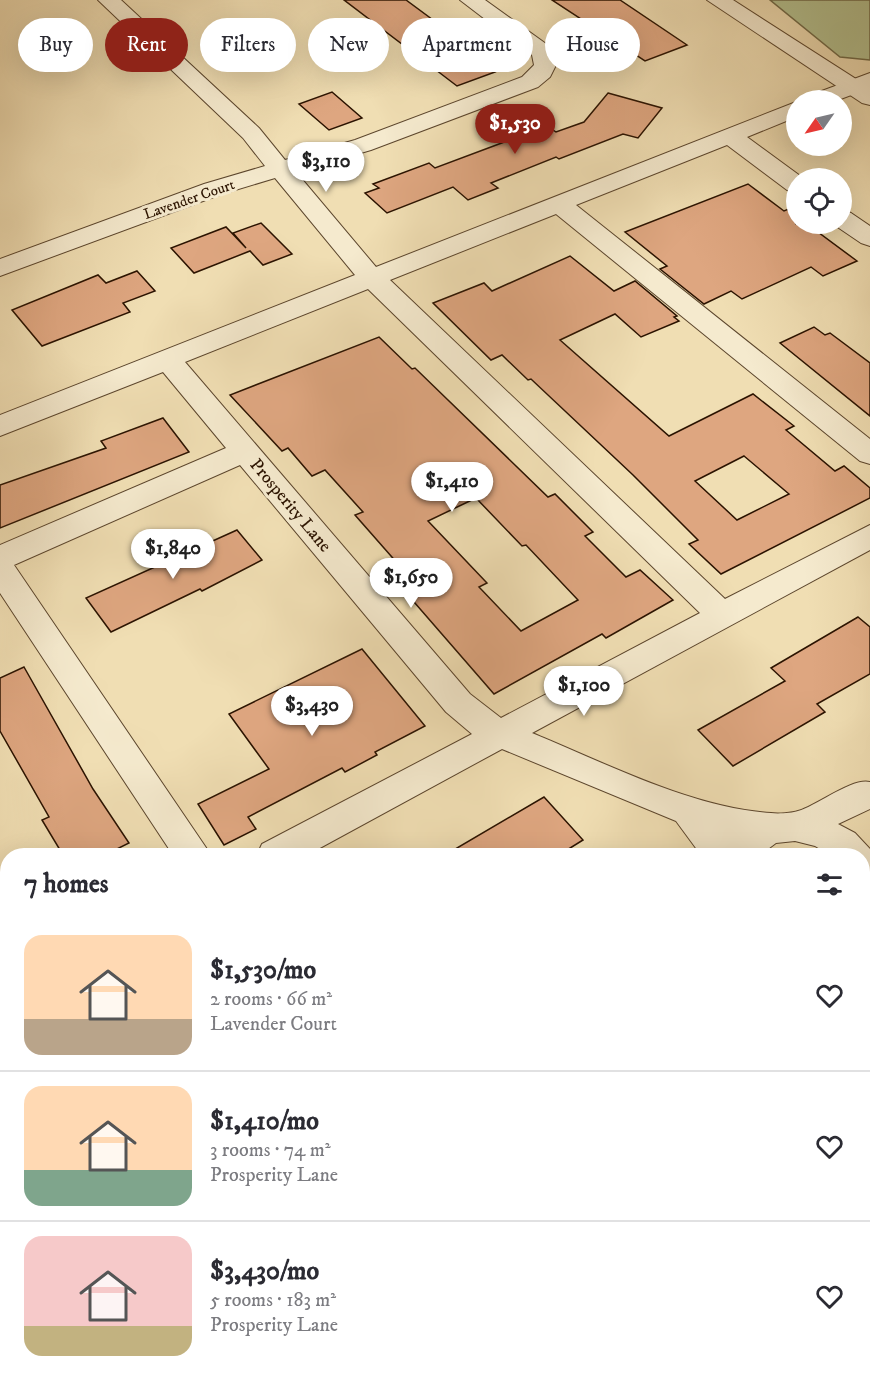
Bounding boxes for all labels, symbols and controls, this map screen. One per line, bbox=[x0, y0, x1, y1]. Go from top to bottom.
chip: Buy bbox=[18, 18, 93, 72]
chip: Rent bbox=[105, 18, 188, 72]
chip: Filters bbox=[200, 18, 296, 72]
chip: New bbox=[308, 18, 389, 72]
chip: Apartment bbox=[401, 18, 533, 72]
chip: House bbox=[545, 18, 640, 72]
north arrow bbox=[786, 90, 852, 156]
map controls bbox=[786, 90, 852, 234]
pin: $1,530 bbox=[466, 104, 564, 155]
text: $1,530 bbox=[489, 111, 541, 136]
pin: $3,110 bbox=[277, 142, 375, 193]
text: $3,110 bbox=[301, 149, 351, 174]
button: locate bbox=[786, 168, 852, 234]
street label: Lavender Court bbox=[141, 175, 237, 224]
street label: Prosperity Lane bbox=[245, 454, 336, 557]
pin: $1,410 bbox=[403, 462, 501, 513]
text: $1,410 bbox=[425, 469, 479, 494]
pin: $1,840 bbox=[124, 529, 222, 580]
text: $1,840 bbox=[145, 536, 201, 561]
pin: $1,650 bbox=[362, 558, 460, 609]
text: $1,650 bbox=[384, 565, 438, 590]
pin: $1,100 bbox=[535, 666, 633, 717]
text: $1,100 bbox=[558, 673, 610, 698]
pin: $3,430 bbox=[263, 686, 361, 737]
text: $3,430 bbox=[285, 693, 339, 718]
text: 7 homes bbox=[24, 868, 108, 901]
icon: filters bbox=[813, 868, 846, 901]
text: $1,530/mo bbox=[210, 954, 316, 987]
icon: home bbox=[72, 959, 144, 1031]
icon: heart bbox=[813, 979, 846, 1012]
text: 2 rooms · 66 m² bbox=[210, 987, 332, 1012]
text: Lavender Court bbox=[210, 1012, 337, 1037]
text: $1,410/mo bbox=[210, 1105, 319, 1138]
icon: home bbox=[72, 1110, 144, 1182]
icon: heart bbox=[813, 1130, 846, 1163]
text: 3 rooms · 74 m² bbox=[210, 1138, 331, 1163]
text: Prosperity Lane bbox=[210, 1163, 338, 1188]
text: $3,430/mo bbox=[210, 1255, 319, 1288]
icon: home bbox=[72, 1260, 144, 1332]
icon: heart bbox=[813, 1280, 846, 1313]
text: 5 rooms · 183 m² bbox=[210, 1288, 336, 1313]
text: Prosperity Lane bbox=[210, 1313, 338, 1338]

